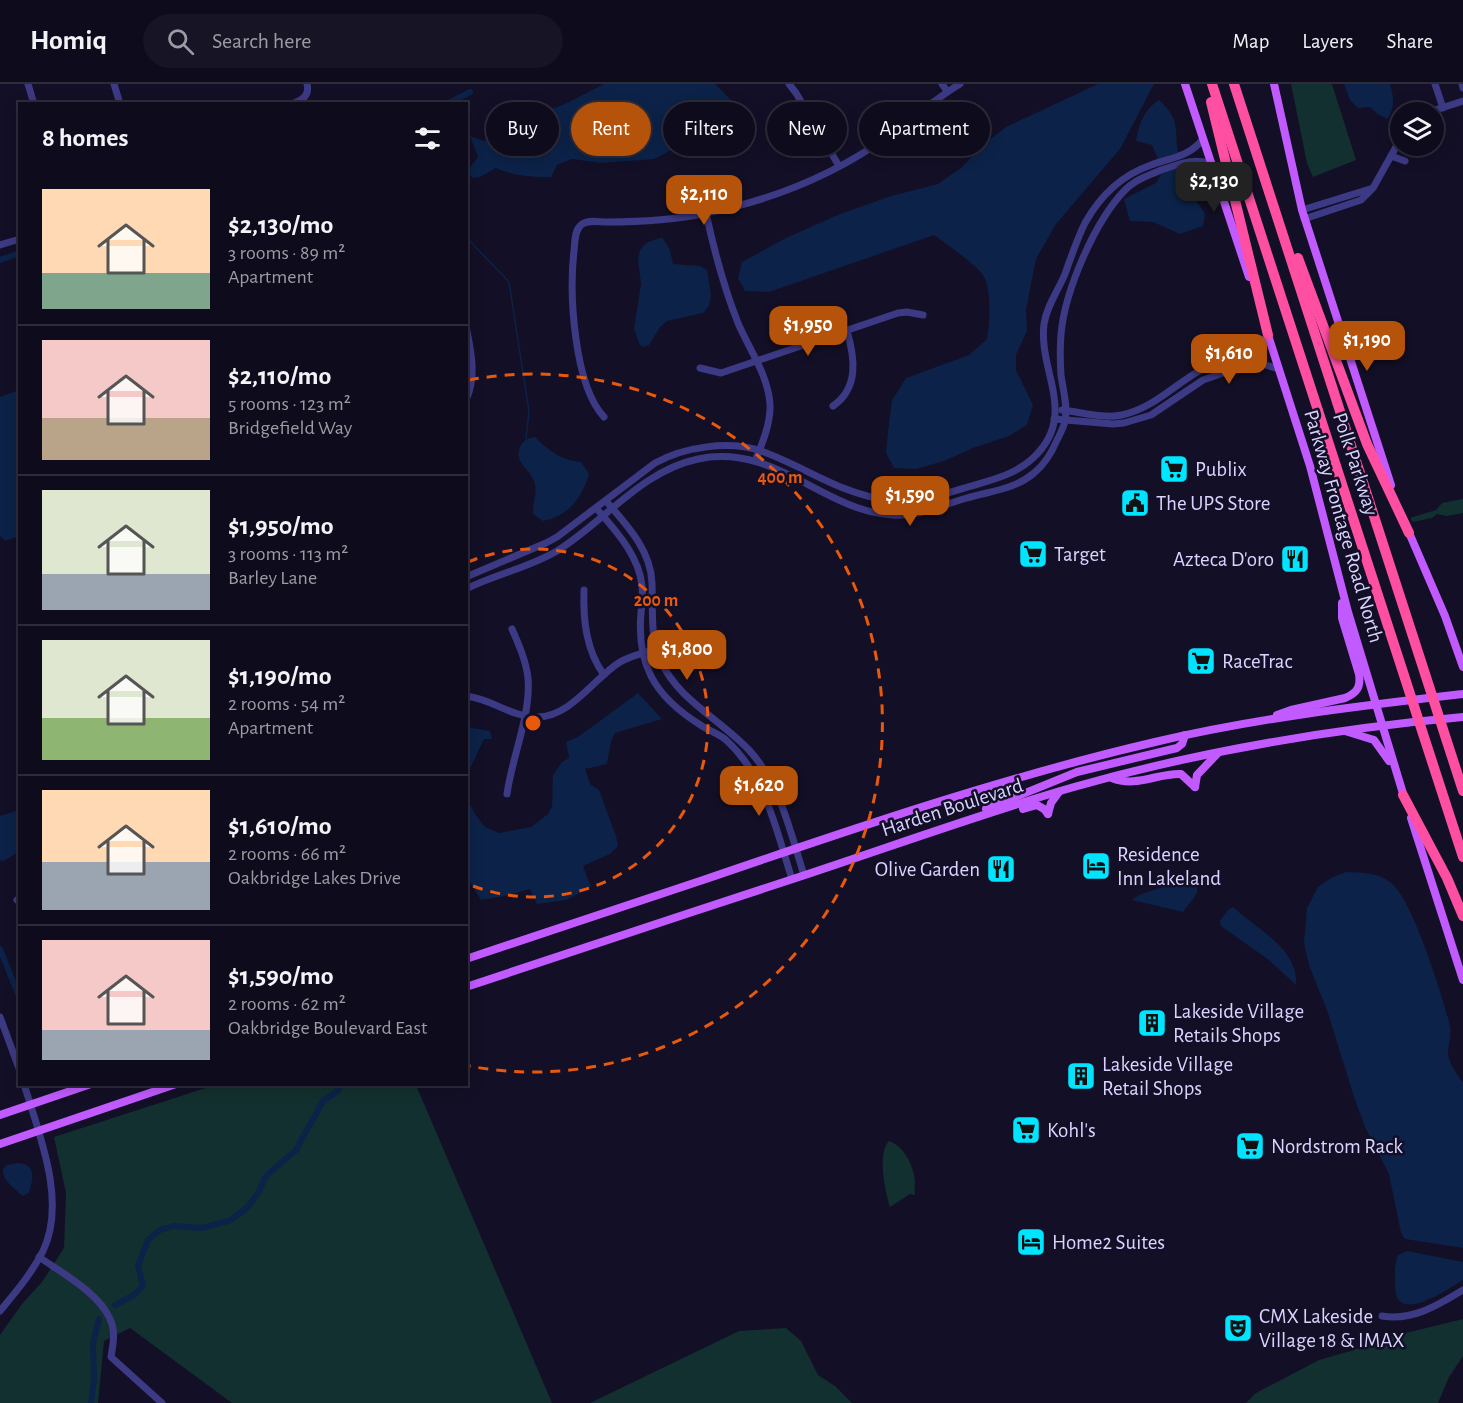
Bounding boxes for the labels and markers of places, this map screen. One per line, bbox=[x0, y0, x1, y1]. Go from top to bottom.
pin: $2,130 bbox=[1165, 162, 1263, 213]
pin: $2,110 bbox=[655, 175, 753, 226]
pin: $1,950 bbox=[759, 306, 857, 357]
pin: $1,190 bbox=[1318, 321, 1416, 372]
pin: $1,610 bbox=[1180, 334, 1278, 385]
supermarket icon: Publix bbox=[1158, 453, 1190, 485]
place label: Publix bbox=[1195, 459, 1247, 480]
pin: $1,590 bbox=[861, 476, 959, 527]
public building icon: The UPS Store bbox=[1119, 487, 1151, 519]
place label: The UPS Store bbox=[1156, 493, 1270, 514]
supermarket icon: Target bbox=[1017, 538, 1049, 570]
restaurant icon: Azteca D'oro bbox=[1279, 543, 1311, 575]
place label: Target bbox=[1054, 544, 1106, 565]
place label: Azteca D'oro bbox=[1173, 549, 1274, 570]
pin: $1,800 bbox=[638, 630, 736, 681]
supermarket icon: RaceTrac bbox=[1185, 645, 1217, 677]
place label: RaceTrac bbox=[1222, 651, 1293, 672]
centre of rings bbox=[523, 713, 543, 733]
pin: $1,620 bbox=[710, 766, 808, 817]
place label: Residence Inn Lakeland bbox=[1117, 844, 1221, 889]
hotel icon: Residence Inn Lakeland bbox=[1080, 850, 1112, 882]
restaurant icon: Olive Garden bbox=[985, 853, 1017, 885]
place label: Olive Garden bbox=[875, 859, 980, 880]
place label: Lakeside Village Retails Shops bbox=[1173, 1001, 1304, 1046]
building icon: Lakeside Village Retails Shops bbox=[1136, 1007, 1168, 1039]
place label: Lakeside Village Retail Shops bbox=[1102, 1054, 1233, 1099]
building icon: Lakeside Village Retail Shops bbox=[1065, 1060, 1097, 1092]
supermarket icon: Kohl's bbox=[1010, 1114, 1042, 1146]
place label: Kohl's bbox=[1047, 1120, 1096, 1141]
supermarket icon: Nordstrom Rack bbox=[1234, 1130, 1266, 1162]
place label: Nordstrom Rack bbox=[1271, 1136, 1403, 1157]
hotel icon: Home2 Suites bbox=[1015, 1226, 1047, 1258]
place label: Home2 Suites bbox=[1052, 1232, 1165, 1253]
place label: CMX Lakeside Village 18 & IMAX bbox=[1259, 1306, 1405, 1351]
theatre icon: CMX Lakeside Village 18 & IMAX bbox=[1222, 1312, 1254, 1344]

